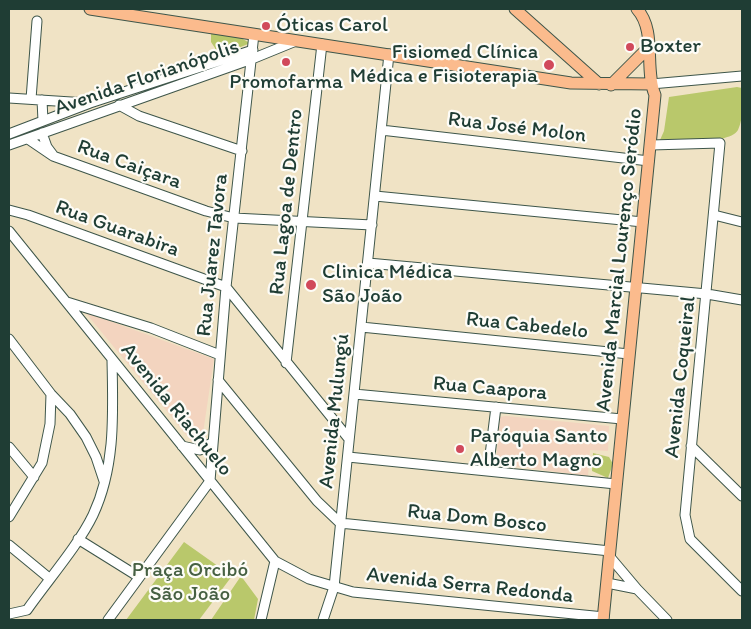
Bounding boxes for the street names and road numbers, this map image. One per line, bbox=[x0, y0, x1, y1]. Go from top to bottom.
street label: Avenida Florianópolis bbox=[51, 35, 243, 121]
street label: Rua José Molon bbox=[446, 107, 588, 149]
street label: Avenida Marcial Lourenço Seródio bbox=[592, 107, 648, 413]
street label: Rua Lagoa de Dentro bbox=[265, 108, 309, 296]
street label: Rua Caiçara bbox=[73, 134, 185, 196]
street label: Rua Juarez Tavora bbox=[192, 172, 234, 338]
street label: Rua Guarabira bbox=[52, 195, 182, 263]
street label: Avenida Coqueiral bbox=[660, 295, 702, 459]
street label: Rua Cabedelo bbox=[465, 307, 589, 345]
street label: Avenida Mulungú bbox=[314, 332, 356, 490]
street label: Avenida Riachuelo bbox=[115, 338, 237, 482]
street label: Rua Caapora bbox=[432, 371, 548, 407]
street label: Rua Dom Bosco bbox=[406, 499, 548, 539]
street label: Avenida Serra Redonda bbox=[365, 563, 575, 609]

